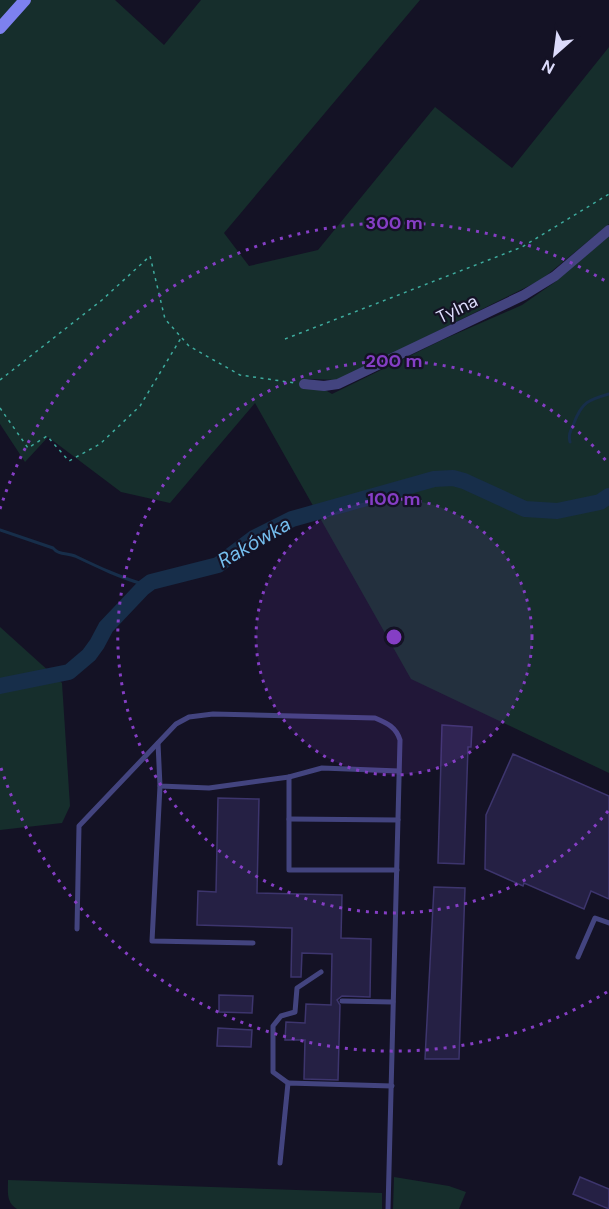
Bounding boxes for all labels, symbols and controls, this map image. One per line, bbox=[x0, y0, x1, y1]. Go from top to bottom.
north arrow bbox=[525, 24, 585, 84]
text: N bbox=[538, 55, 558, 79]
text: 300 m bbox=[365, 211, 423, 235]
street label: Tylna bbox=[432, 289, 482, 329]
text: 200 m bbox=[366, 349, 422, 373]
text: 100 m bbox=[367, 487, 421, 511]
water label: Rakówka bbox=[213, 511, 295, 573]
centre of rings bbox=[384, 627, 404, 647]

